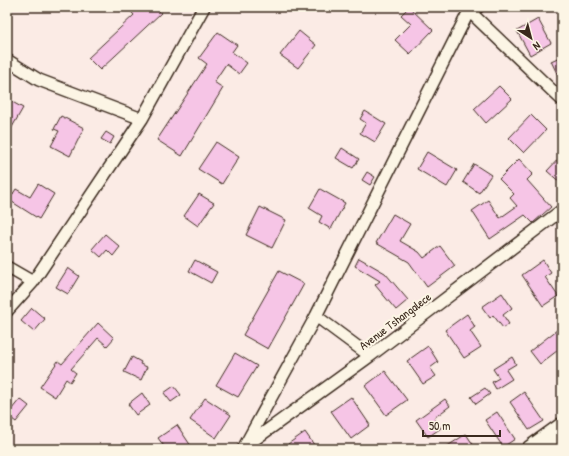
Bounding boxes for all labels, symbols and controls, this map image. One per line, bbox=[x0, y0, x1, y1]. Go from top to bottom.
north arrow bbox=[511, 18, 551, 58]
text: N bbox=[530, 39, 543, 54]
street label: Avenue Tshangalece bbox=[356, 288, 435, 354]
scale bar bbox=[423, 412, 500, 438]
text: 50 m bbox=[429, 417, 450, 434]

